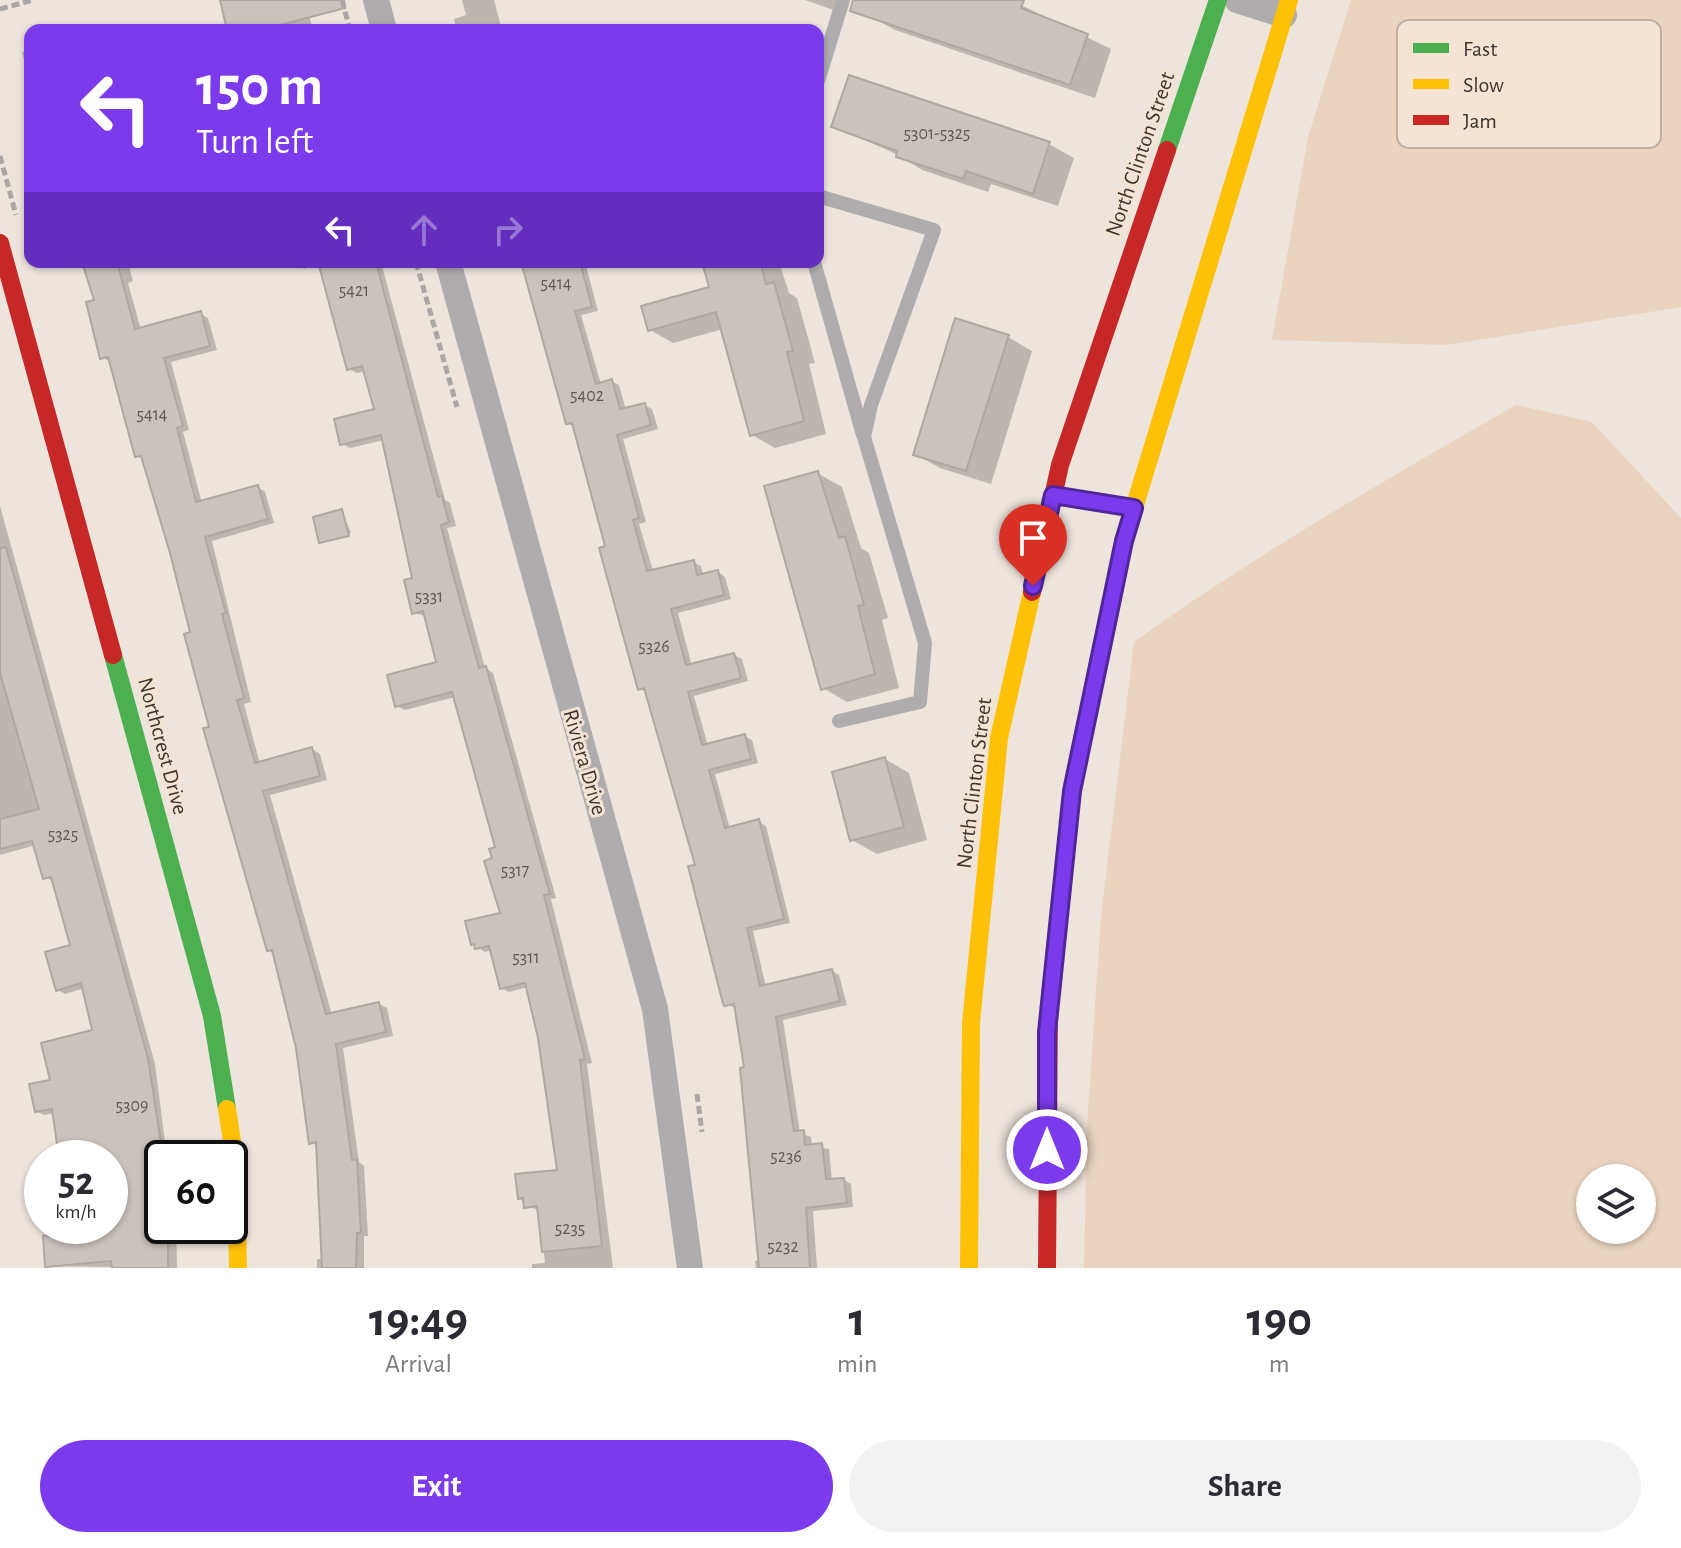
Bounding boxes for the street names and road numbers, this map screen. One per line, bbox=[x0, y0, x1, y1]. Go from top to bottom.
street label: North Clinton Street bbox=[1102, 69, 1178, 239]
street label: Northcrest Drive bbox=[134, 675, 192, 817]
street label: North Clinton Street bbox=[953, 696, 995, 870]
street label: Riviera Drive bbox=[559, 707, 611, 817]

